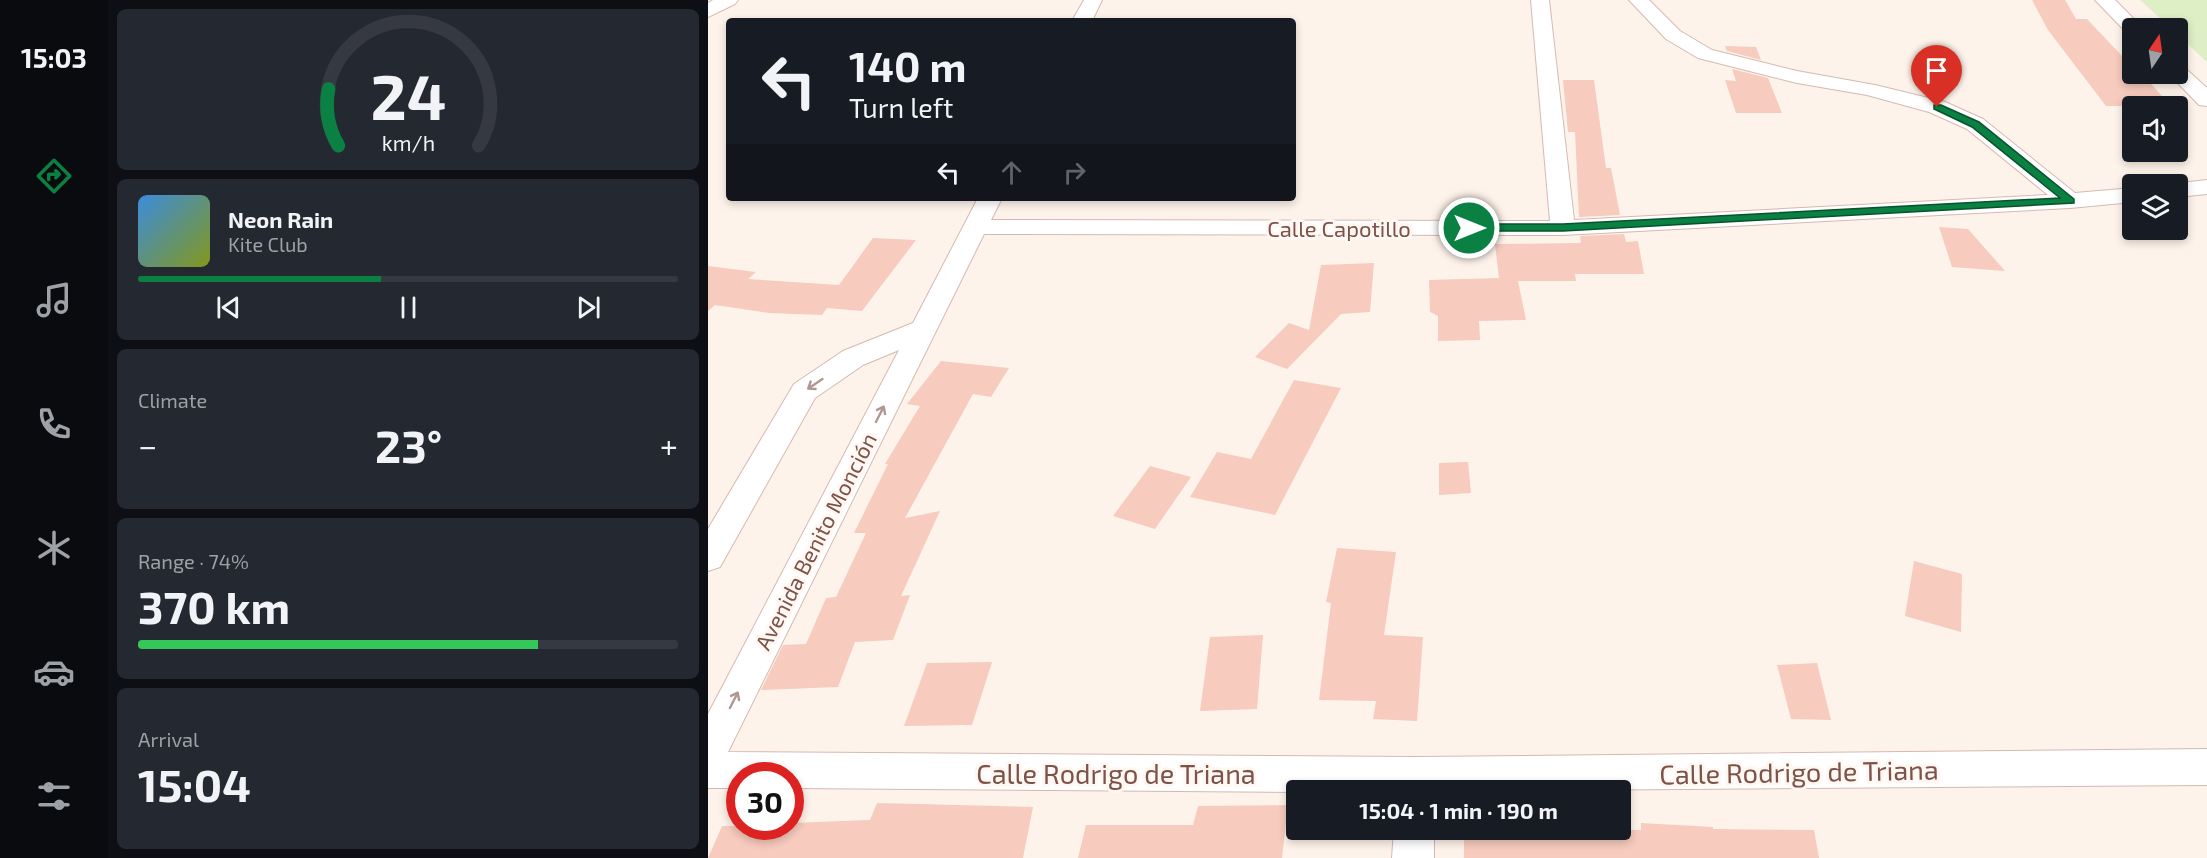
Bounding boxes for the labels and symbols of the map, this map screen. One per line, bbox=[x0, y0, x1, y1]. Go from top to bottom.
north arrow bbox=[2122, 18, 2188, 84]
pin bbox=[1911, 45, 1962, 107]
position arrow bbox=[1437, 196, 1501, 260]
street label: Calle Capotillo bbox=[1267, 215, 1411, 241]
one-way arrow bbox=[807, 378, 824, 390]
one-way arrow bbox=[874, 405, 886, 423]
street label: Avenida Benito Monción bbox=[749, 428, 881, 654]
one-way arrow bbox=[729, 691, 741, 709]
street label: Calle Rodrigo de Triana bbox=[1659, 753, 1939, 790]
street label: Calle Rodrigo de Triana bbox=[976, 757, 1256, 790]
speed limit sign: 30 bbox=[726, 762, 804, 840]

